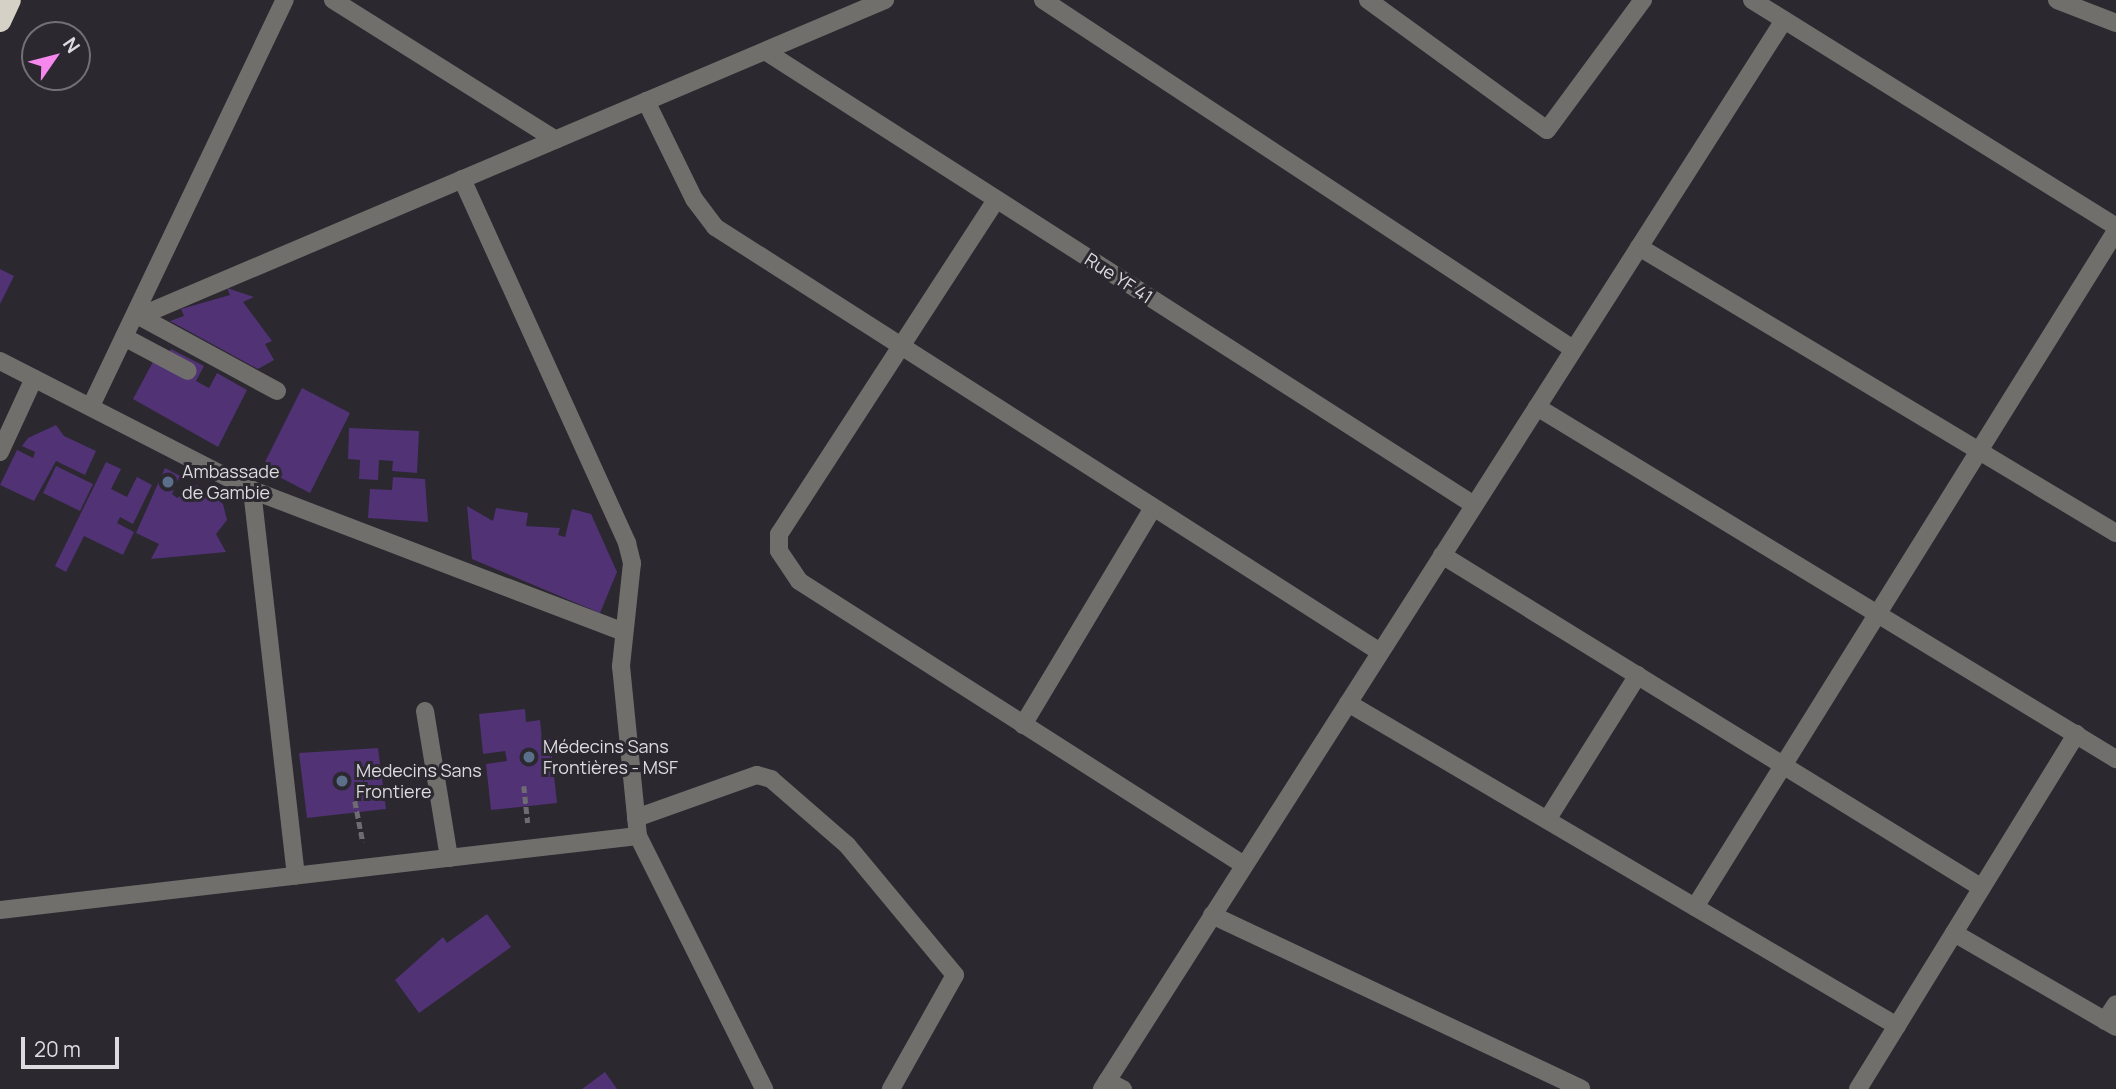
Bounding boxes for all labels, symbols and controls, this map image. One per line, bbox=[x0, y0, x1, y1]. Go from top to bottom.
north arrow bbox=[21, 21, 91, 91]
text: N bbox=[57, 32, 86, 58]
street label: Rue YF 41 bbox=[1081, 248, 1157, 308]
place label: Ambassade de Gambie bbox=[182, 461, 279, 504]
marker: Ambassade de Gambie bbox=[160, 474, 176, 490]
place label: Médecins Sans Frontières - MSF bbox=[543, 736, 678, 778]
marker: Médecins Sans Frontières - MSF bbox=[521, 749, 537, 765]
place label: Medecins Sans Frontiere bbox=[356, 760, 482, 802]
marker: Medecins Sans Frontiere bbox=[334, 773, 350, 789]
scale bar bbox=[24, 1023, 122, 1066]
text: 20 m bbox=[34, 1035, 81, 1063]

